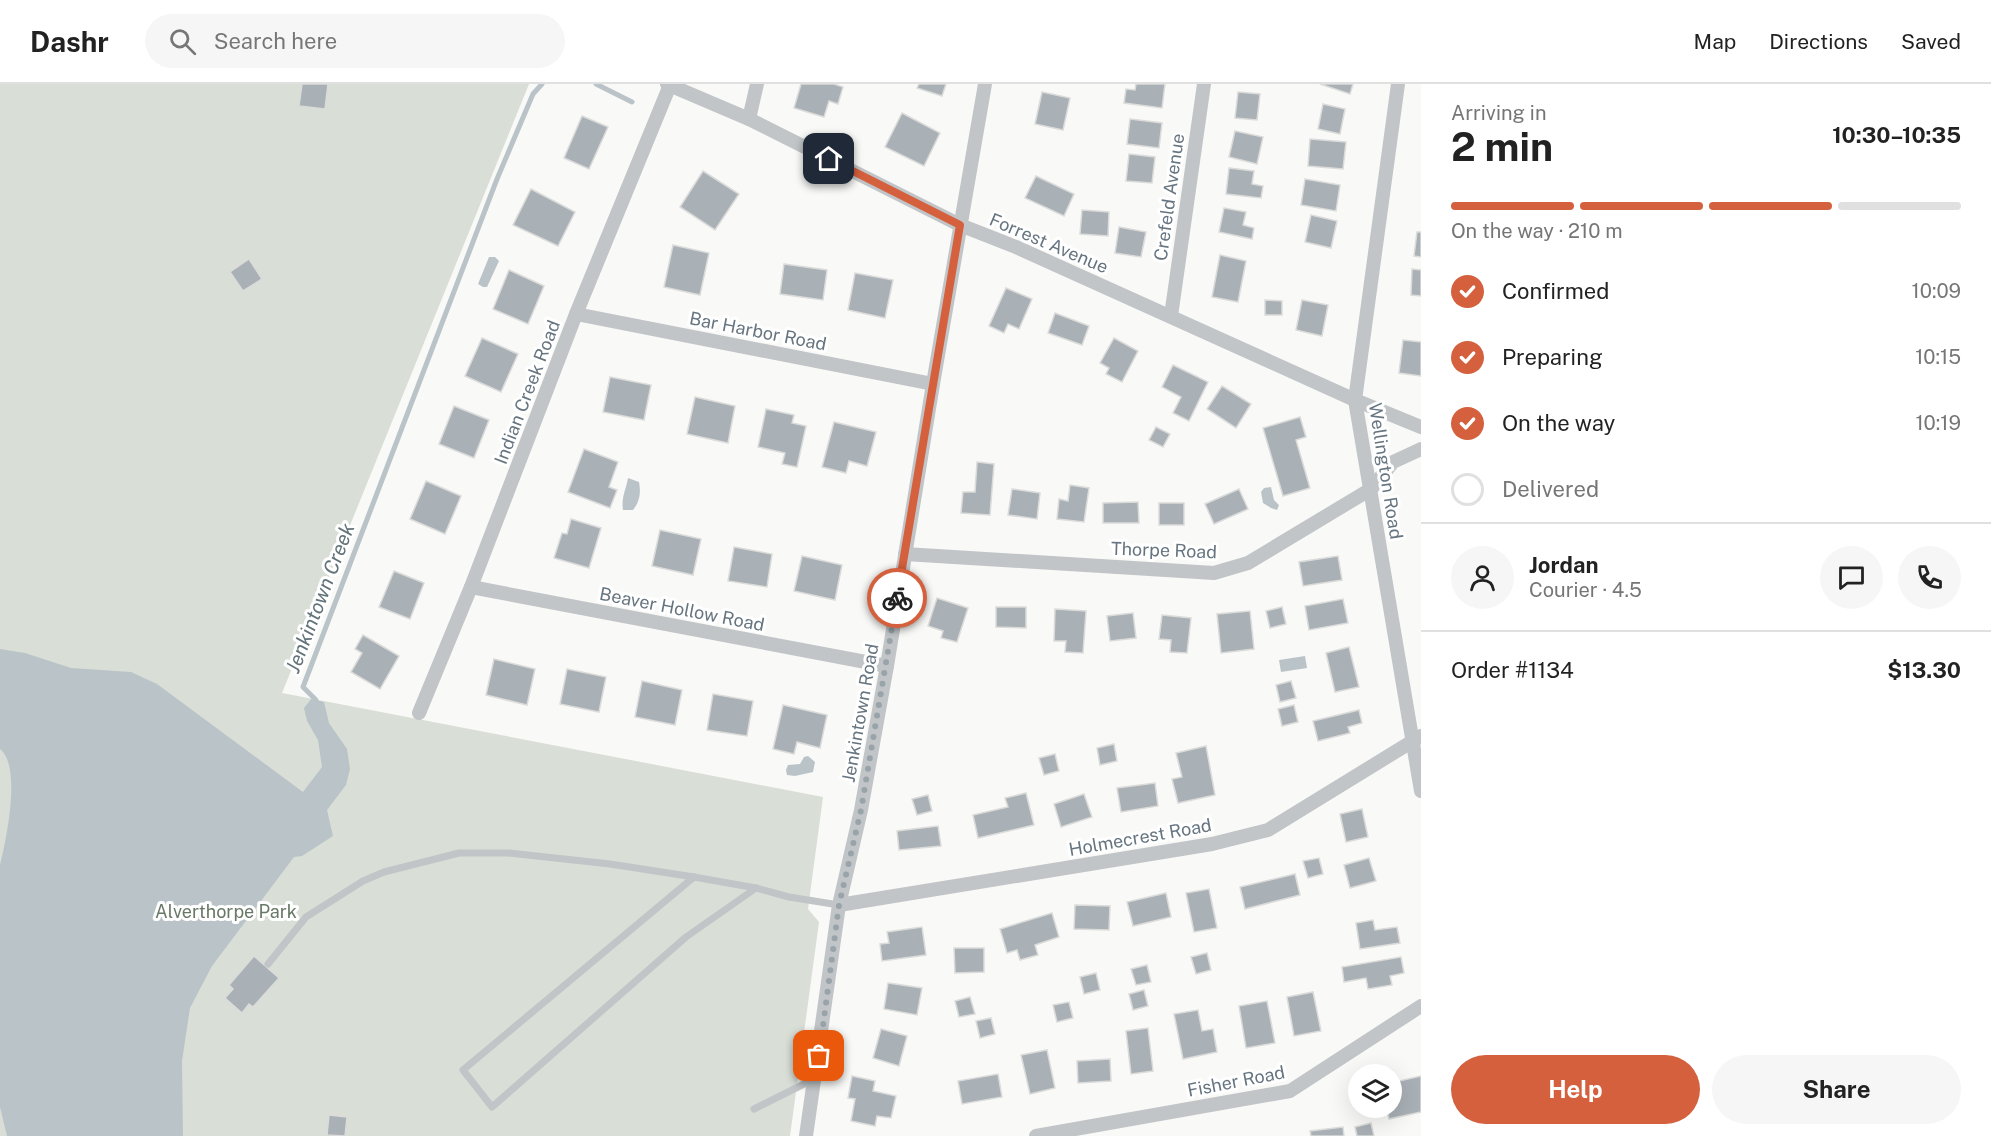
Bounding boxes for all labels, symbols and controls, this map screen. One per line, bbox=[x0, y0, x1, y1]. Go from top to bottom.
search box bbox=[145, 14, 565, 68]
text: Dashr bbox=[30, 25, 109, 58]
icon: search bbox=[166, 25, 199, 58]
text: Search here bbox=[214, 28, 337, 54]
text: Map bbox=[1694, 29, 1736, 54]
text: Directions bbox=[1769, 29, 1868, 54]
text: Saved bbox=[1901, 29, 1961, 54]
text: Arriving in bbox=[1451, 101, 1546, 125]
text: 10:30–10:35 bbox=[1832, 122, 1961, 148]
text: 2 min bbox=[1451, 124, 1553, 170]
street label: Crefeld Avenue bbox=[1150, 132, 1188, 262]
pin bbox=[803, 133, 854, 184]
icon: home bbox=[812, 142, 845, 175]
street label: Forrest Avenue bbox=[987, 209, 1111, 277]
text: On the way · 210 m bbox=[1451, 219, 1623, 243]
icon: check bbox=[1451, 275, 1484, 308]
text: Confirmed bbox=[1502, 278, 1609, 304]
text: 10:09 bbox=[1912, 279, 1961, 303]
street label: Bar Harbor Road bbox=[688, 307, 828, 355]
street label: Indian Creek Road bbox=[490, 317, 564, 467]
icon: check bbox=[1451, 341, 1484, 374]
text: Preparing bbox=[1502, 344, 1603, 370]
text: 10:15 bbox=[1915, 345, 1961, 369]
street label: Wellington Road bbox=[1365, 401, 1407, 541]
icon: check bbox=[1451, 407, 1484, 440]
text: On the way bbox=[1502, 410, 1615, 436]
text: 10:19 bbox=[1915, 411, 1961, 435]
text: Delivered bbox=[1502, 476, 1599, 502]
water label: Jenkintown Creek bbox=[280, 520, 360, 676]
street label: Thorpe Road bbox=[1111, 538, 1217, 562]
button: person bbox=[1451, 546, 1514, 609]
button: chat bbox=[1820, 546, 1883, 609]
button: phone bbox=[1898, 546, 1961, 609]
text: Jordan bbox=[1529, 552, 1598, 578]
courier bbox=[867, 568, 927, 628]
text: Courier · 4.5 bbox=[1529, 578, 1642, 602]
icon: bike bbox=[881, 582, 914, 615]
street label: Beaver Hollow Road bbox=[598, 583, 766, 635]
street label: Jenkintown Road bbox=[837, 642, 883, 784]
text: Order #1134 bbox=[1451, 657, 1574, 683]
text: $13.30 bbox=[1887, 657, 1961, 683]
street label: Holmecrest Road bbox=[1067, 814, 1213, 860]
park label: Alverthorpe Park bbox=[155, 901, 297, 922]
pin bbox=[793, 1030, 844, 1081]
icon: bag bbox=[802, 1039, 835, 1072]
button: Help bbox=[1451, 1055, 1700, 1124]
button: Share bbox=[1712, 1055, 1961, 1124]
street label: Fisher Road bbox=[1185, 1061, 1287, 1101]
map controls bbox=[1348, 1064, 1402, 1118]
button: layers bbox=[1348, 1064, 1402, 1118]

